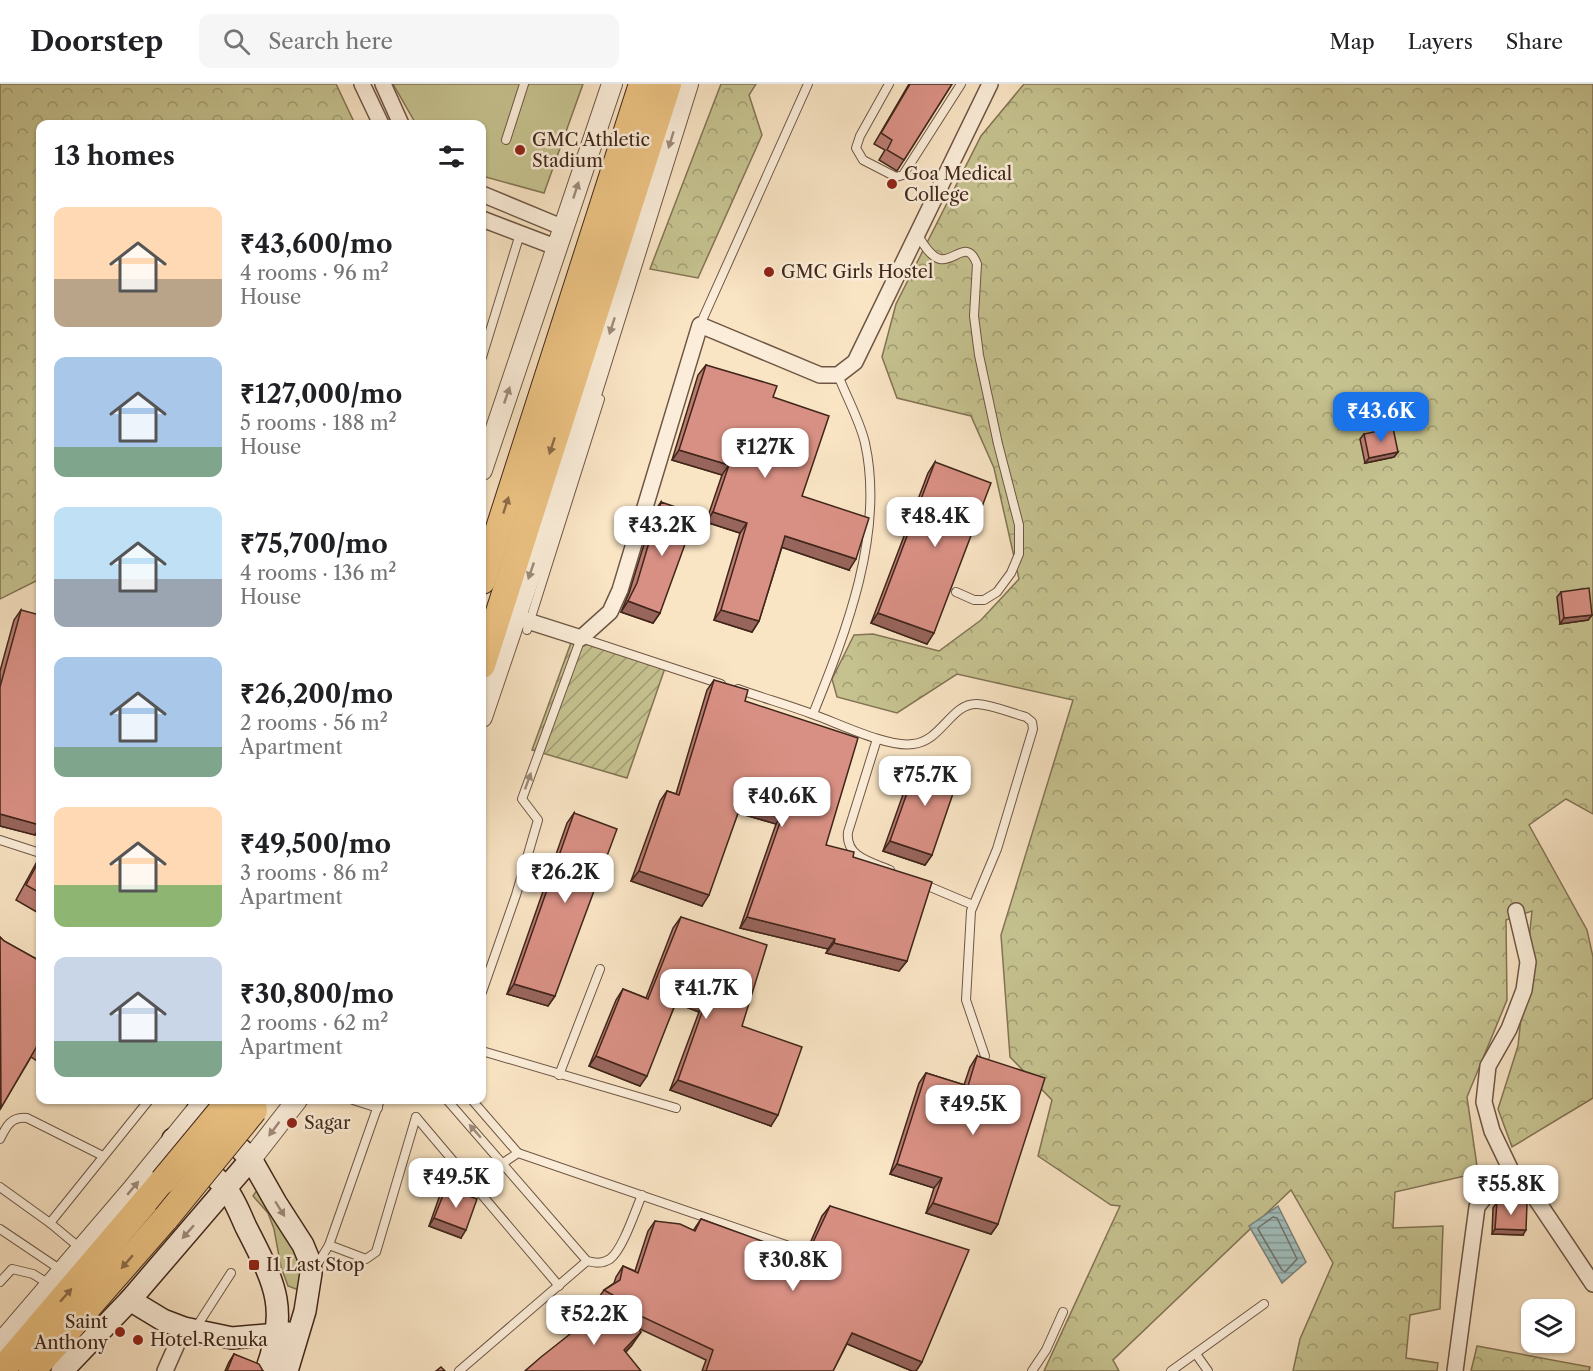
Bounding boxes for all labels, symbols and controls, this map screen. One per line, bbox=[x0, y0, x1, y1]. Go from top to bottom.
search box bbox=[199, 14, 619, 68]
text: Doorstep bbox=[30, 24, 163, 58]
icon: search bbox=[220, 25, 253, 58]
text: Search here bbox=[268, 28, 393, 55]
text: Map bbox=[1330, 29, 1375, 54]
text: Layers bbox=[1408, 29, 1473, 54]
text: Share bbox=[1506, 29, 1563, 54]
place label: GMC Athletic Stadium bbox=[532, 129, 650, 172]
one-way arrow bbox=[666, 131, 675, 149]
text: 13 homes bbox=[54, 140, 175, 172]
icon: filters bbox=[435, 140, 468, 173]
marker: GMC Athletic Stadium bbox=[513, 143, 527, 157]
place label: Goa Medical College bbox=[904, 163, 1012, 206]
marker: Goa Medical College bbox=[885, 177, 899, 191]
one-way arrow bbox=[572, 181, 582, 199]
text: ₹43,600/mo bbox=[240, 228, 393, 260]
icon: home bbox=[102, 231, 174, 303]
text: 4 rooms · 96 m² bbox=[240, 261, 389, 285]
place label: GMC Girls Hostel bbox=[781, 261, 933, 283]
marker: GMC Girls Hostel bbox=[762, 265, 776, 279]
text: House bbox=[240, 285, 301, 309]
one-way arrow bbox=[607, 317, 616, 335]
text: ₹127,000/mo bbox=[240, 378, 402, 410]
icon: home bbox=[102, 381, 174, 453]
one-way arrow bbox=[503, 386, 513, 404]
pin: ₹43.6K bbox=[1332, 392, 1430, 443]
text: ₹43.6K bbox=[1347, 399, 1415, 423]
text: 5 rooms · 188 m² bbox=[240, 411, 397, 435]
pin: ₹127K bbox=[723, 428, 807, 479]
text: House bbox=[240, 435, 301, 459]
text: ₹127K bbox=[736, 435, 794, 459]
one-way arrow bbox=[546, 437, 556, 455]
one-way arrow bbox=[502, 496, 511, 514]
pin: ₹48.4K bbox=[886, 497, 984, 548]
text: ₹48.4K bbox=[901, 504, 969, 528]
pin: ₹43.2K bbox=[613, 506, 711, 557]
text: ₹43.2K bbox=[628, 513, 696, 537]
text: ₹75,700/mo bbox=[240, 528, 388, 560]
icon: home bbox=[102, 531, 174, 603]
text: 4 rooms · 136 m² bbox=[240, 561, 396, 585]
one-way arrow bbox=[525, 562, 535, 580]
text: House bbox=[240, 585, 301, 609]
text: ₹26,200/mo bbox=[240, 678, 393, 710]
icon: home bbox=[102, 681, 174, 753]
text: 2 rooms · 56 m² bbox=[240, 711, 388, 735]
text: Apartment bbox=[240, 735, 343, 759]
pin: ₹75.7K bbox=[876, 756, 974, 807]
text: ₹75.7K bbox=[893, 763, 957, 787]
one-way arrow bbox=[524, 772, 534, 790]
pin: ₹40.6K bbox=[733, 777, 831, 828]
text: ₹40.6K bbox=[747, 784, 817, 808]
text: ₹49,500/mo bbox=[240, 828, 391, 860]
icon: home bbox=[102, 831, 174, 903]
pin: ₹26.2K bbox=[516, 853, 614, 904]
text: ₹26.2K bbox=[531, 860, 599, 884]
text: 3 rooms · 86 m² bbox=[240, 861, 388, 885]
text: Apartment bbox=[240, 885, 343, 909]
pin: ₹41.7K bbox=[657, 969, 755, 1020]
text: ₹41.7K bbox=[674, 976, 738, 1000]
text: ₹30,800/mo bbox=[240, 978, 394, 1010]
icon: home bbox=[102, 981, 174, 1053]
text: 2 rooms · 62 m² bbox=[240, 1011, 388, 1035]
text: Apartment bbox=[240, 1035, 343, 1059]
pin: ₹49.5K bbox=[924, 1085, 1022, 1136]
text: ₹49.5K bbox=[940, 1092, 1006, 1116]
place label: Sagar bbox=[304, 1112, 351, 1134]
marker: Sagar bbox=[285, 1116, 299, 1130]
one-way arrow bbox=[268, 1122, 280, 1137]
one-way arrow bbox=[469, 1124, 482, 1139]
pin: ₹49.5K bbox=[407, 1158, 505, 1209]
text: ₹49.5K bbox=[423, 1165, 489, 1189]
pin: ₹55.8K bbox=[1462, 1165, 1560, 1216]
text: ₹55.8K bbox=[1477, 1172, 1545, 1196]
one-way arrow bbox=[126, 1181, 139, 1196]
one-way arrow bbox=[275, 1201, 286, 1218]
one-way arrow bbox=[182, 1224, 195, 1239]
pin: ₹30.8K bbox=[744, 1241, 842, 1292]
text: ₹30.8K bbox=[758, 1248, 828, 1272]
one-way arrow bbox=[121, 1254, 134, 1269]
place label: I1 Last Stop bbox=[266, 1254, 365, 1276]
marker: I1 Last Stop bbox=[247, 1258, 261, 1272]
one-way arrow bbox=[59, 1288, 72, 1303]
pin: ₹52.2K bbox=[545, 1295, 643, 1346]
map controls bbox=[1521, 1299, 1575, 1353]
button: layers bbox=[1521, 1299, 1575, 1353]
text: ₹52.2K bbox=[560, 1302, 628, 1326]
place label: Saint Anthony bbox=[33, 1311, 109, 1354]
marker: Saint Anthony bbox=[113, 1325, 127, 1339]
place label: Hotel Renuka bbox=[150, 1329, 268, 1351]
marker: Hotel Renuka bbox=[131, 1333, 145, 1347]

